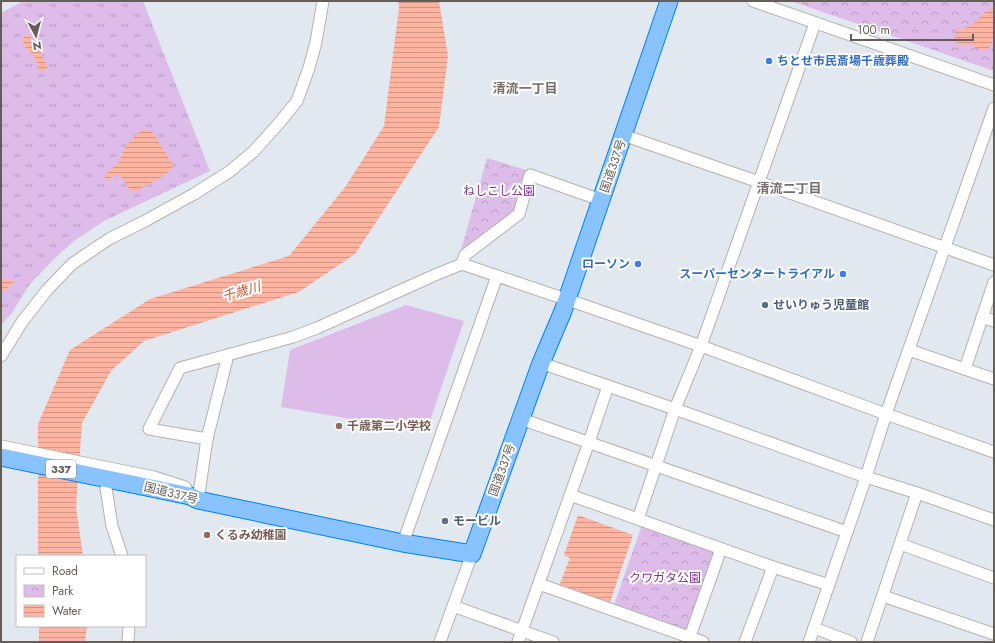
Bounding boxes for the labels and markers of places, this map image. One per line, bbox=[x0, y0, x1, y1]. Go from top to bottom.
place label: ちとせ市民斎場千歳葬殿 bbox=[777, 52, 909, 70]
marker: ちとせ市民斎場千歳葬殿 bbox=[764, 56, 774, 66]
place label: ローソン bbox=[582, 255, 630, 273]
marker: ローソン bbox=[633, 259, 643, 269]
place label: スーパーセンタートライアル bbox=[679, 265, 835, 283]
marker: スーパーセンタートライアル bbox=[838, 269, 848, 279]
place label: せいりゅう児童館 bbox=[773, 296, 869, 314]
marker: せいりゅう児童館 bbox=[760, 300, 770, 310]
place label: 千歳第二小学校 bbox=[347, 417, 431, 435]
marker: 千歳第二小学校 bbox=[334, 421, 344, 431]
place label: モービル bbox=[453, 512, 501, 530]
marker: モービル bbox=[440, 516, 450, 526]
place label: くるみ幼稚園 bbox=[215, 526, 287, 544]
marker: くるみ幼稚園 bbox=[202, 530, 212, 540]

